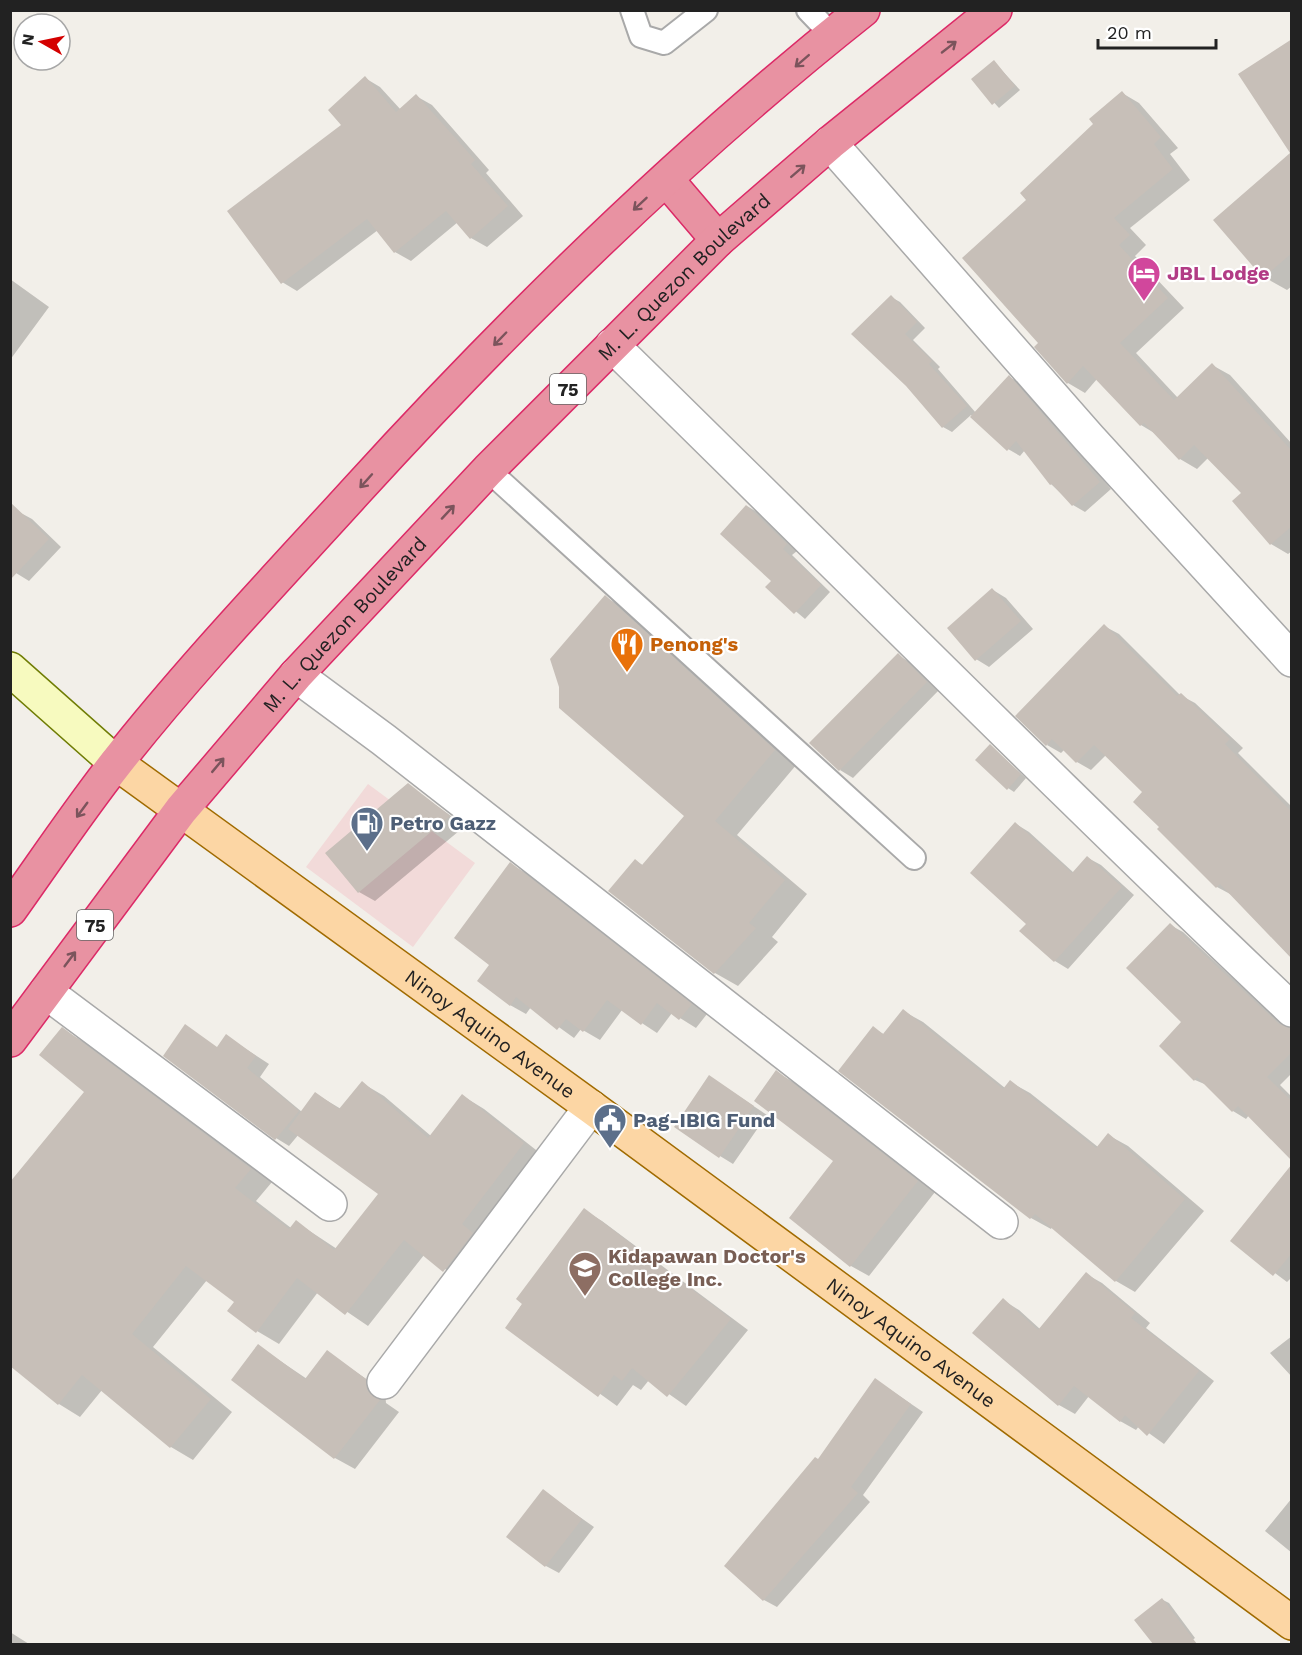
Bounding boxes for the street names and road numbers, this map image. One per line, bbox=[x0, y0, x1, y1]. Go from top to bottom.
street label: M. L. Quezon Boulevard bbox=[593, 188, 775, 365]
road number: 75 bbox=[550, 374, 586, 404]
street label: M. L. Quezon Boulevard bbox=[258, 531, 431, 717]
road number: 75 bbox=[77, 910, 113, 940]
street label: Ninoy Aquino Avenue bbox=[400, 964, 580, 1104]
street label: Ninoy Aquino Avenue bbox=[822, 1272, 1001, 1413]

